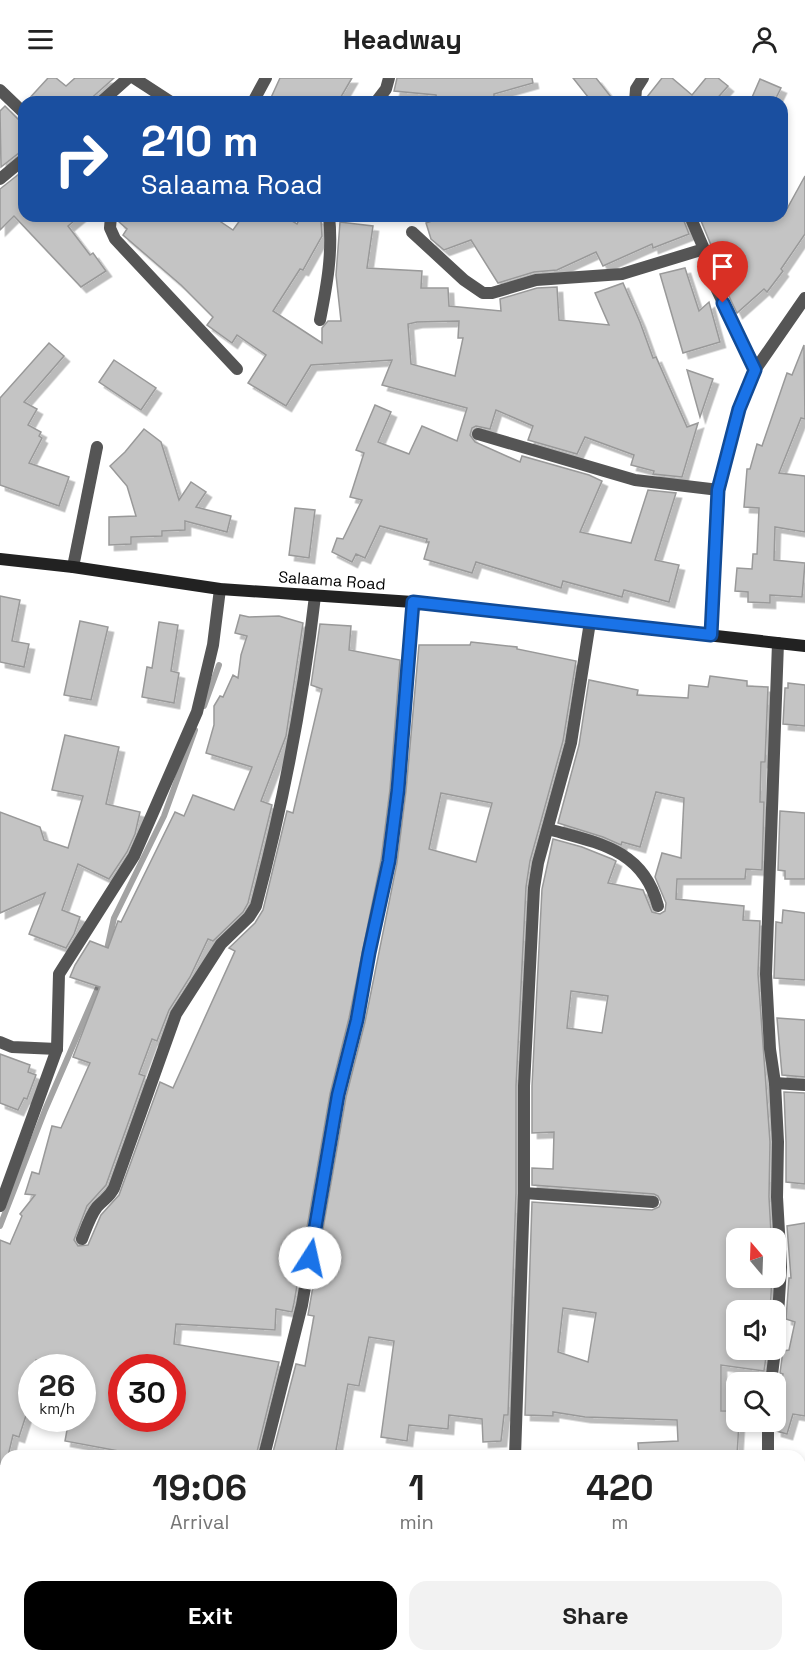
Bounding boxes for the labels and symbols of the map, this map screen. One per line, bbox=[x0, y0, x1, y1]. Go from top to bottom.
pin bbox=[697, 241, 748, 303]
street label: Salaama Road bbox=[278, 566, 386, 595]
position arrow bbox=[278, 1226, 342, 1290]
north arrow bbox=[726, 1228, 786, 1288]
speed limit sign: 30 bbox=[108, 1354, 186, 1432]

